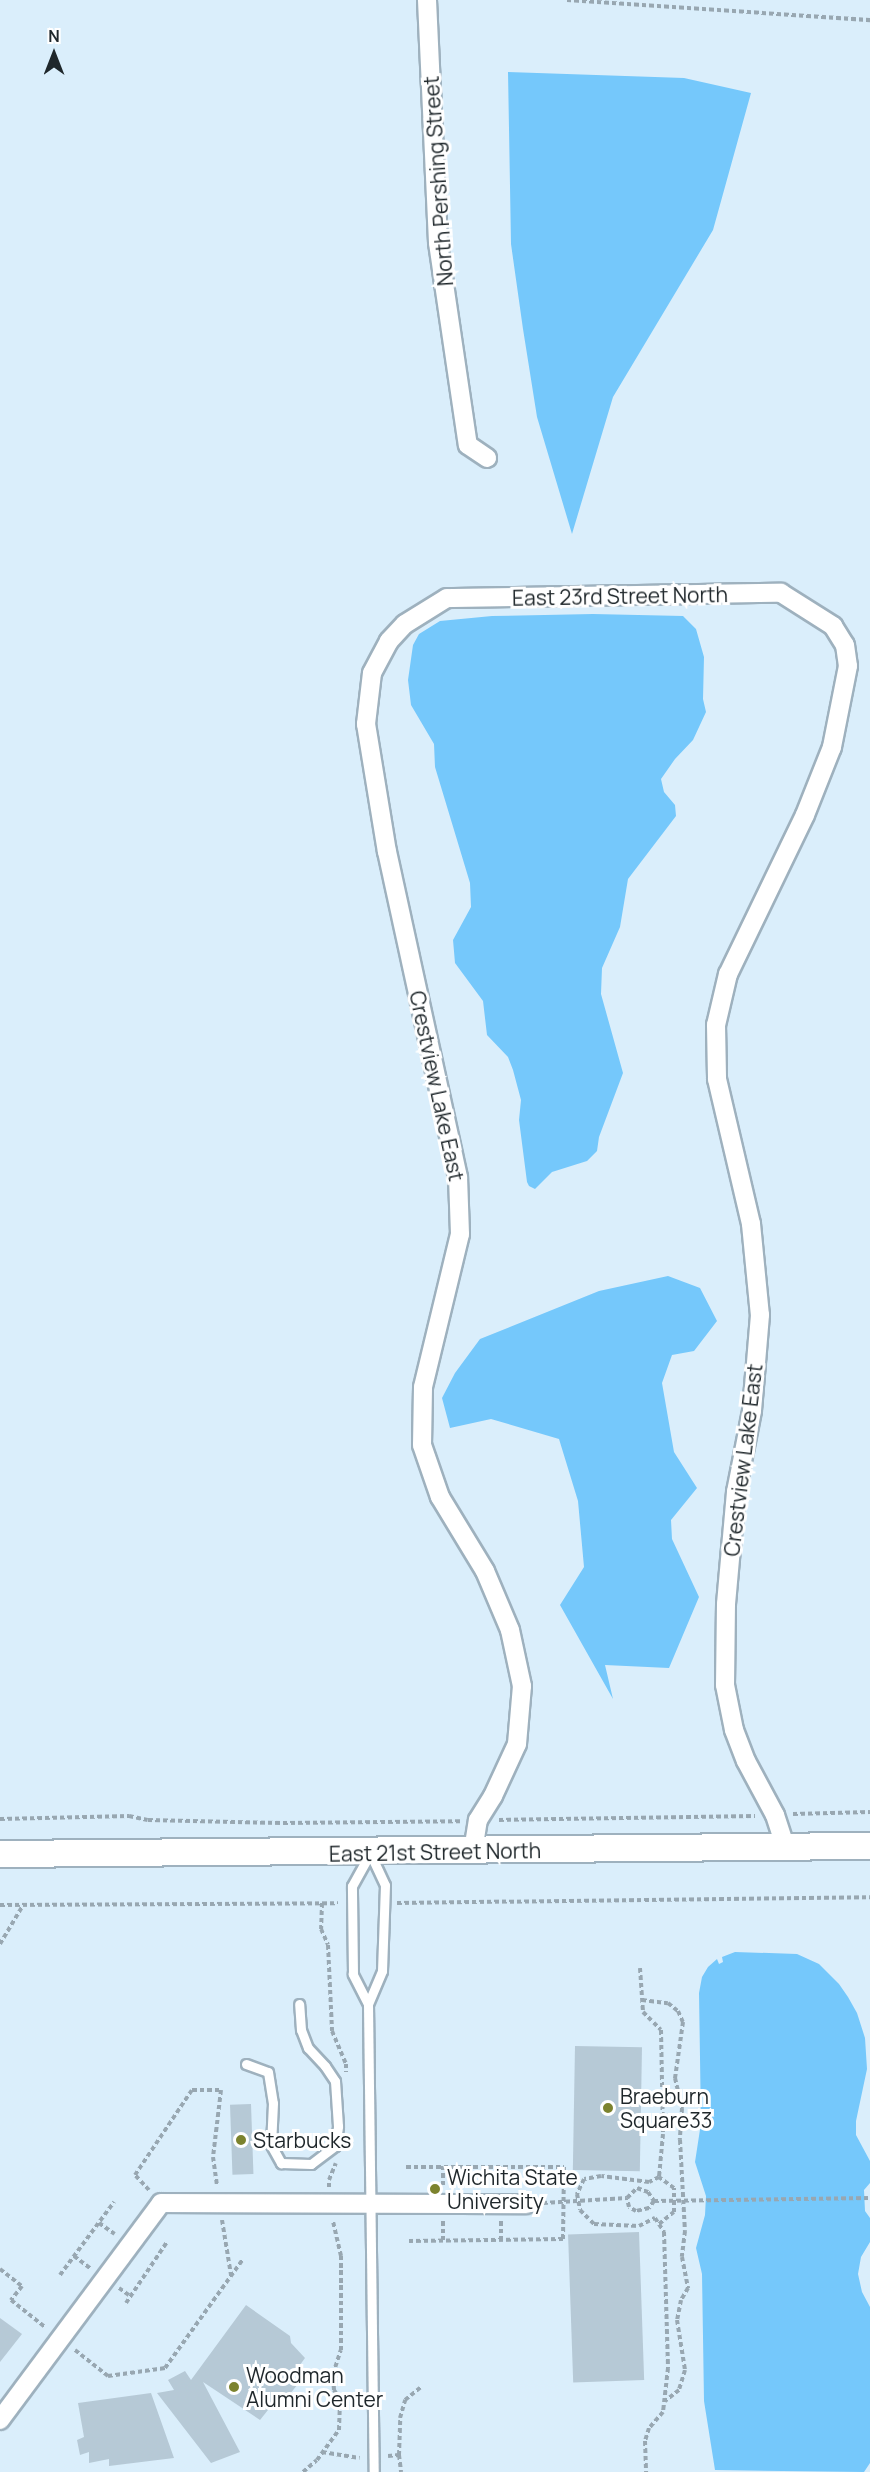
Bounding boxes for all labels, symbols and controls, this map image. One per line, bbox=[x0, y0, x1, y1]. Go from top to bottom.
north arrow bbox=[24, 24, 84, 84]
text: N bbox=[48, 25, 60, 47]
street label: North Pershing Street bbox=[418, 75, 458, 287]
street label: East 23rd Street North bbox=[512, 582, 728, 610]
street label: Crestview Lake East bbox=[405, 989, 469, 1183]
street label: Crestview Lake East bbox=[719, 1362, 767, 1558]
street label: East 21st Street North bbox=[329, 1838, 541, 1866]
place label: Braeburn Square33 bbox=[620, 2083, 712, 2133]
marker: Braeburn Square33 bbox=[601, 2101, 615, 2115]
place label: Starbucks bbox=[253, 2127, 351, 2153]
marker: Starbucks bbox=[234, 2133, 248, 2147]
place label: Wichita State University bbox=[447, 2164, 578, 2214]
marker: Wichita State University bbox=[428, 2182, 442, 2196]
place label: Woodman Alumni Center bbox=[246, 2362, 383, 2412]
marker: Woodman Alumni Center bbox=[227, 2380, 241, 2394]

